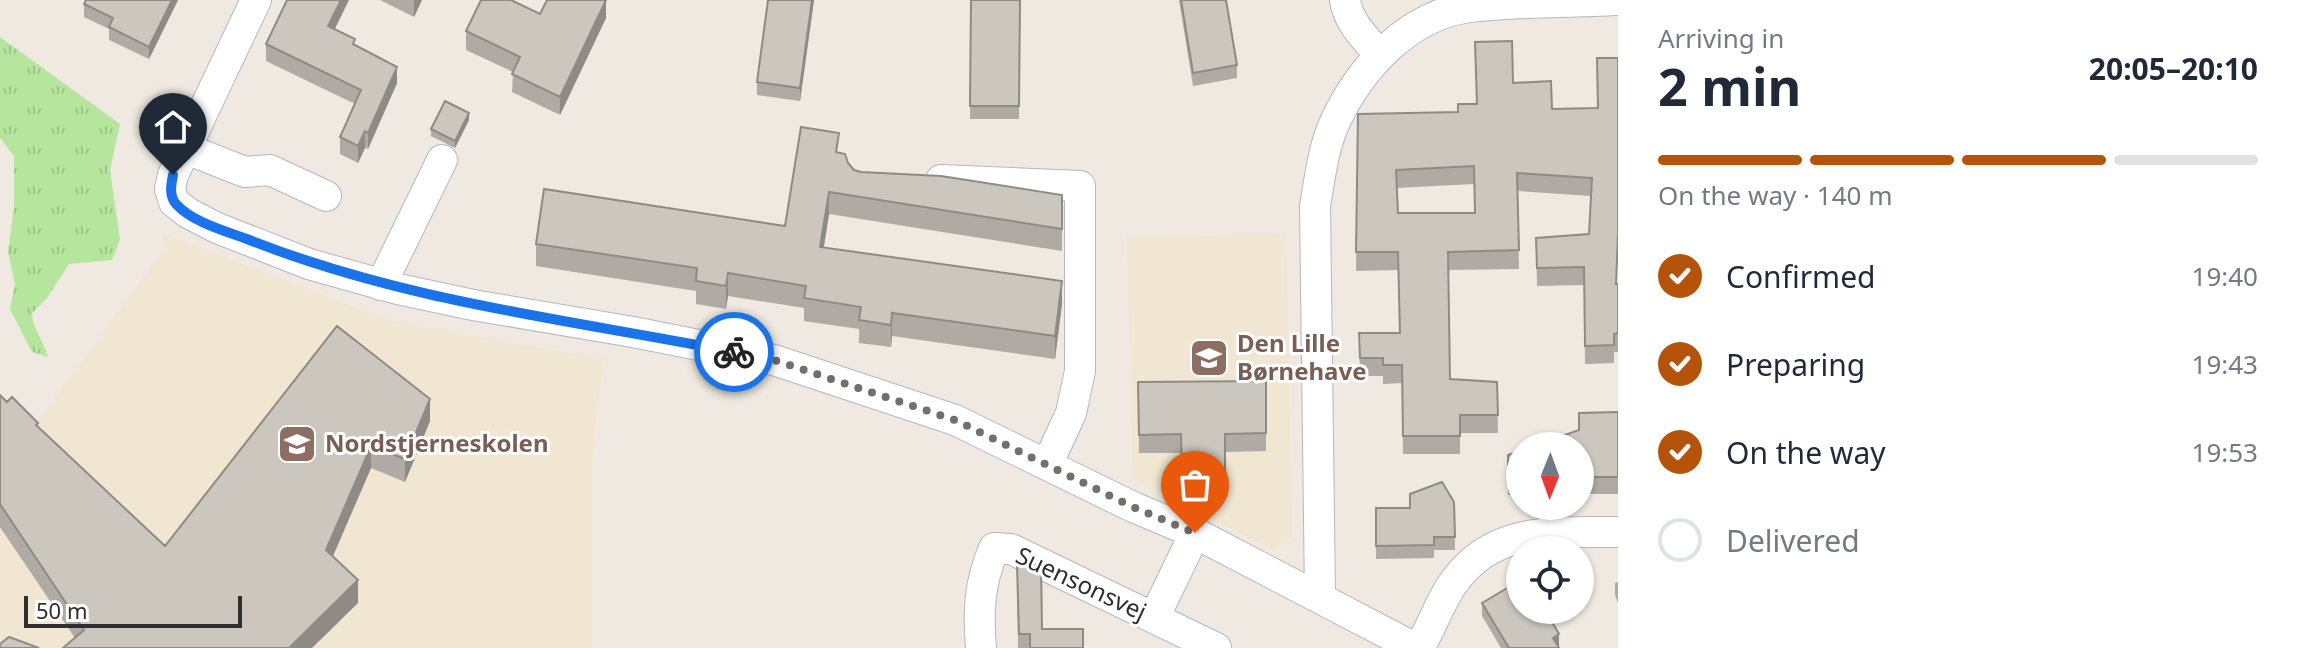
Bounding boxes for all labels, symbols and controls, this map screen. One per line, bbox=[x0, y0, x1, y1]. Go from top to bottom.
text: Arriving in bbox=[1658, 20, 1784, 56]
text: 20:05–20:10 bbox=[2089, 48, 2258, 89]
text: 2 min bbox=[1658, 50, 1801, 121]
pin bbox=[139, 93, 207, 175]
icon: home bbox=[151, 105, 195, 149]
text: On the way · 140 m bbox=[1658, 177, 1892, 213]
icon: check bbox=[1658, 254, 1702, 298]
text: Confirmed bbox=[1726, 256, 1876, 297]
text: 19:40 bbox=[2192, 258, 2258, 294]
courier bbox=[694, 312, 774, 392]
place label: Den Lille Børnehave bbox=[1237, 326, 1366, 387]
icon: bike bbox=[712, 330, 756, 374]
school or university icon: Den Lille Børnehave bbox=[1188, 337, 1230, 379]
icon: check bbox=[1658, 342, 1702, 386]
text: Preparing bbox=[1726, 344, 1865, 385]
text: 19:43 bbox=[2192, 346, 2258, 382]
school or university icon: Nordstjerneskolen bbox=[276, 423, 318, 465]
place label: Nordstjerneskolen bbox=[325, 426, 549, 459]
icon: check bbox=[1658, 430, 1702, 474]
north arrow bbox=[1506, 432, 1594, 520]
map controls bbox=[1506, 432, 1594, 624]
text: On the way bbox=[1726, 432, 1886, 473]
text: 19:53 bbox=[2192, 434, 2258, 470]
pin bbox=[1161, 451, 1229, 533]
icon: bag bbox=[1173, 463, 1217, 507]
text: Delivered bbox=[1726, 520, 1860, 561]
button: locate bbox=[1506, 536, 1594, 624]
street label: Suensonsvej bbox=[1011, 538, 1152, 627]
scale bar bbox=[24, 592, 242, 628]
text: 50 m bbox=[36, 595, 87, 625]

